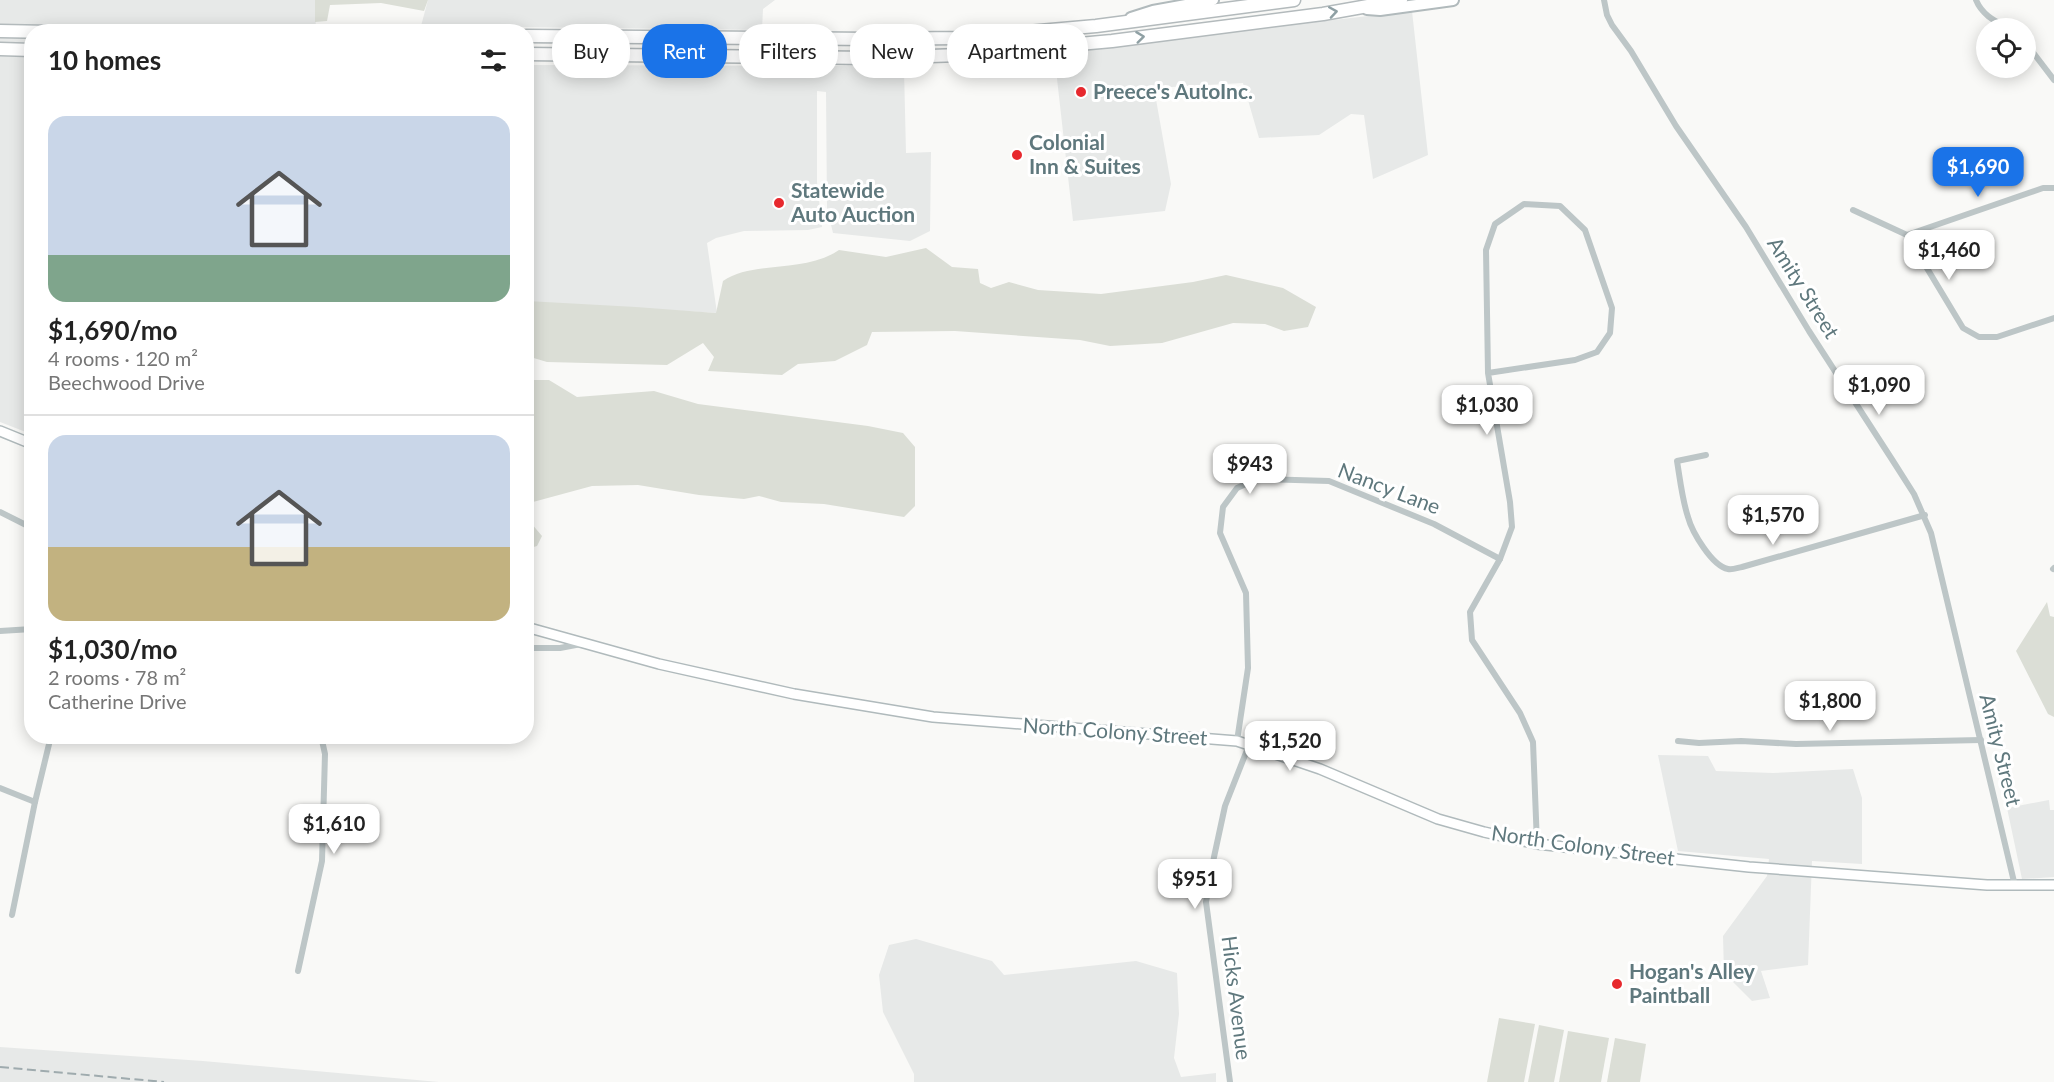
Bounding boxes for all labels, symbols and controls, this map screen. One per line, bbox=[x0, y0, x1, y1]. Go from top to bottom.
one-way arrow bbox=[1328, 6, 1338, 19]
map controls bbox=[1976, 18, 2036, 78]
button: locate bbox=[1976, 18, 2036, 78]
chip: Buy bbox=[552, 24, 630, 78]
chip: Rent bbox=[642, 24, 727, 78]
chip: Filters bbox=[739, 24, 838, 78]
chip: New bbox=[850, 24, 935, 78]
chip: Apartment bbox=[947, 24, 1088, 78]
one-way arrow bbox=[1135, 32, 1144, 44]
text: 10 homes bbox=[48, 44, 161, 76]
icon: filters bbox=[477, 44, 510, 77]
place label: Preece's AutoInc. bbox=[1093, 78, 1253, 103]
marker: Preece's AutoInc. bbox=[1074, 85, 1088, 99]
place label: Colonial Inn & Suites bbox=[1029, 129, 1141, 178]
pin: $1,690 bbox=[1929, 147, 2027, 198]
marker: Colonial Inn & Suites bbox=[1010, 148, 1024, 162]
text: $1,690 bbox=[1947, 154, 2009, 178]
icon: home bbox=[225, 155, 333, 263]
place label: Statewide Auto Auction bbox=[790, 177, 915, 226]
marker: Statewide Auto Auction bbox=[772, 196, 786, 210]
pin: $1,460 bbox=[1900, 230, 1998, 281]
street label: Amity Street bbox=[1763, 232, 1846, 343]
text: $1,460 bbox=[1918, 237, 1980, 261]
text: $1,690/mo bbox=[48, 314, 178, 346]
text: 4 rooms · 120 m² bbox=[48, 346, 198, 370]
pin: $1,090 bbox=[1830, 365, 1928, 416]
text: Beechwood Drive bbox=[48, 370, 205, 394]
text: $1,090 bbox=[1848, 372, 1910, 396]
pin: $1,030 bbox=[1438, 385, 1536, 436]
text: $1,030 bbox=[1456, 392, 1518, 416]
pin: $943 bbox=[1214, 444, 1286, 495]
text: $943 bbox=[1227, 451, 1273, 475]
street label: Nancy Lane bbox=[1335, 457, 1444, 519]
icon: home bbox=[225, 474, 333, 582]
pin: $1,570 bbox=[1724, 495, 1822, 546]
text: $1,570 bbox=[1742, 502, 1804, 526]
text: $1,030/mo bbox=[48, 633, 178, 665]
text: 2 rooms · 78 m² bbox=[48, 665, 186, 689]
pin: $1,800 bbox=[1781, 681, 1879, 732]
text: $1,800 bbox=[1799, 688, 1861, 712]
text: Catherine Drive bbox=[48, 689, 187, 713]
street label: Amity Street bbox=[1975, 691, 2028, 809]
street label: North Colony Street bbox=[1022, 712, 1209, 749]
pin: $1,520 bbox=[1241, 721, 1339, 772]
text: $1,520 bbox=[1259, 728, 1321, 752]
pin: $1,610 bbox=[285, 804, 383, 855]
text: $1,610 bbox=[303, 811, 365, 835]
street label: North Colony Street bbox=[1490, 819, 1677, 870]
pin: $951 bbox=[1159, 859, 1231, 910]
text: $951 bbox=[1172, 866, 1218, 890]
street label: Hicks Avenue bbox=[1217, 934, 1258, 1061]
place label: Hogan's Alley Paintball bbox=[1629, 958, 1756, 1007]
marker: Hogan's Alley Paintball bbox=[1610, 977, 1624, 991]

